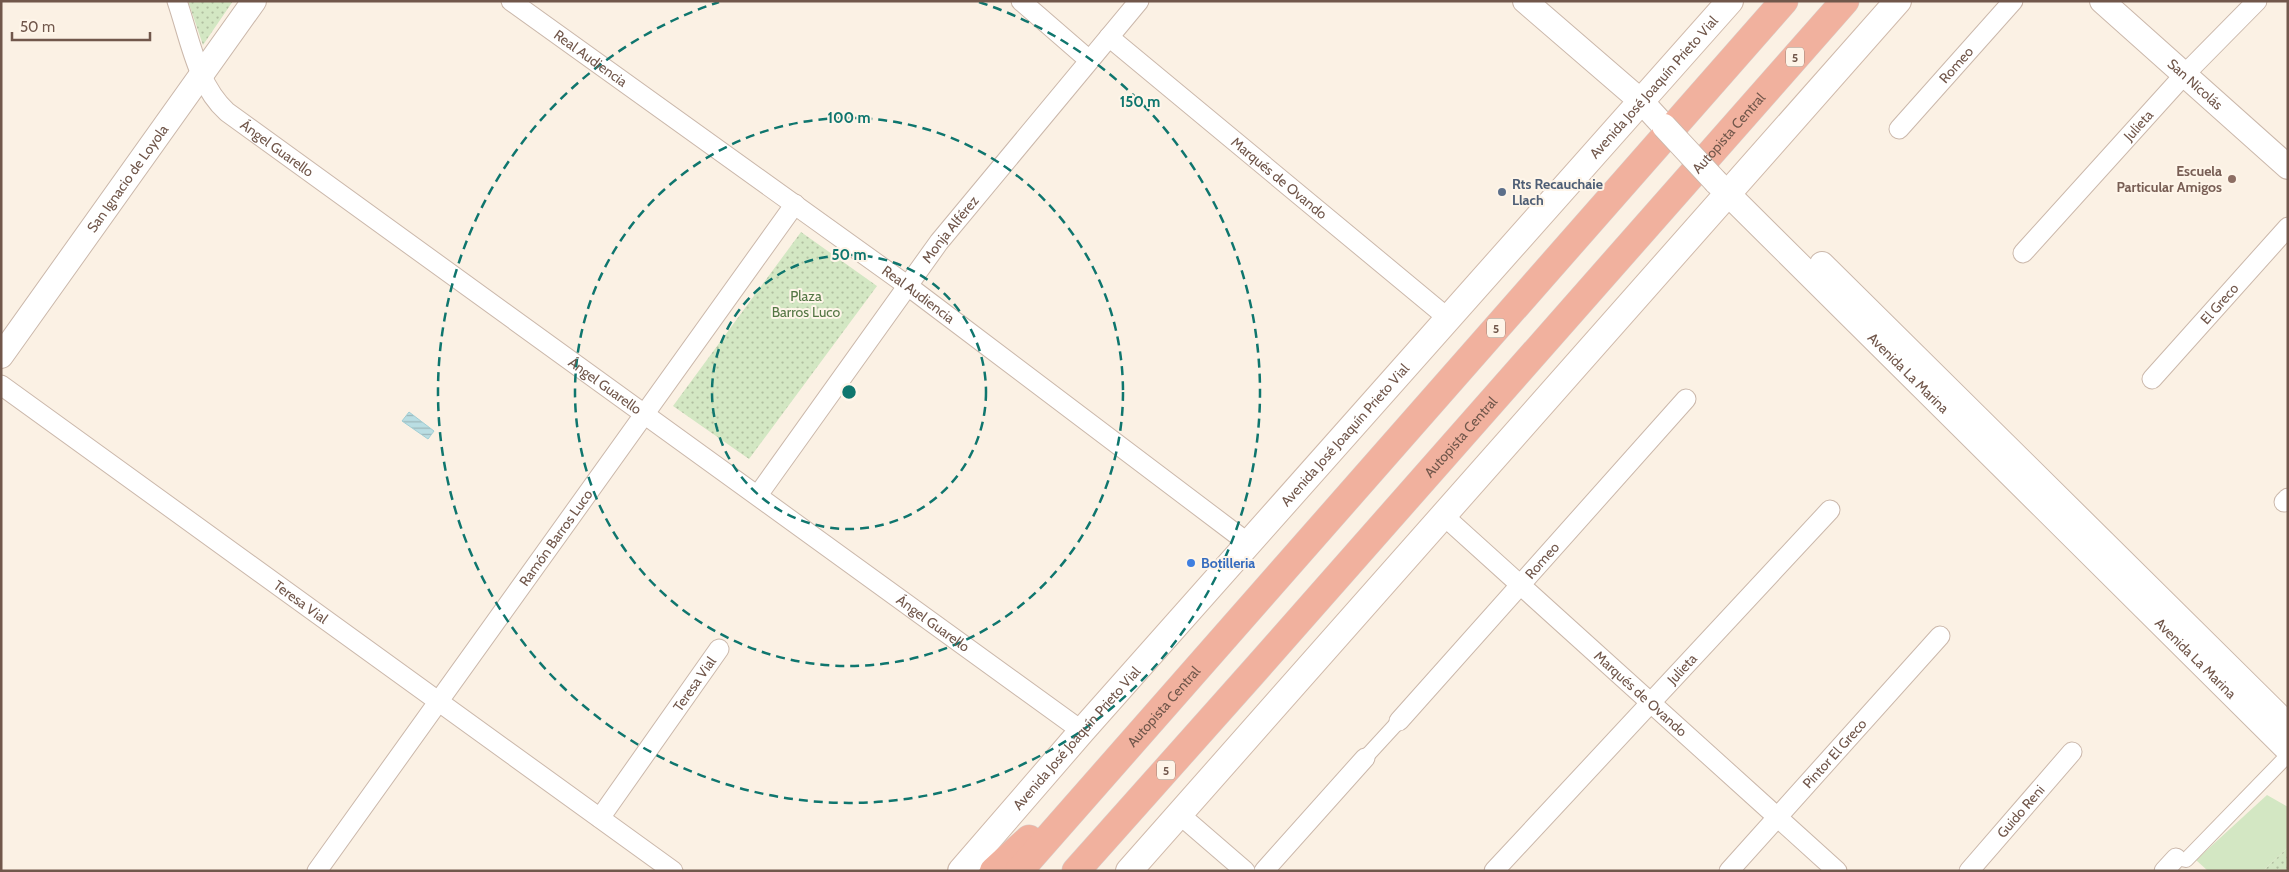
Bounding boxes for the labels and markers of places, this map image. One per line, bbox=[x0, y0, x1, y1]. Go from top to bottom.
place label: Escuela Particular Amigos bbox=[2116, 162, 2222, 196]
marker: Escuela Particular Amigos bbox=[2226, 173, 2238, 185]
place label: Rts Recauchaie Llach bbox=[1512, 175, 1603, 209]
marker: Rts Recauchaie Llach bbox=[1496, 186, 1508, 198]
centre of rings bbox=[840, 383, 858, 401]
place label: Botilleria bbox=[1201, 554, 1255, 572]
marker: Botilleria bbox=[1185, 557, 1197, 569]

